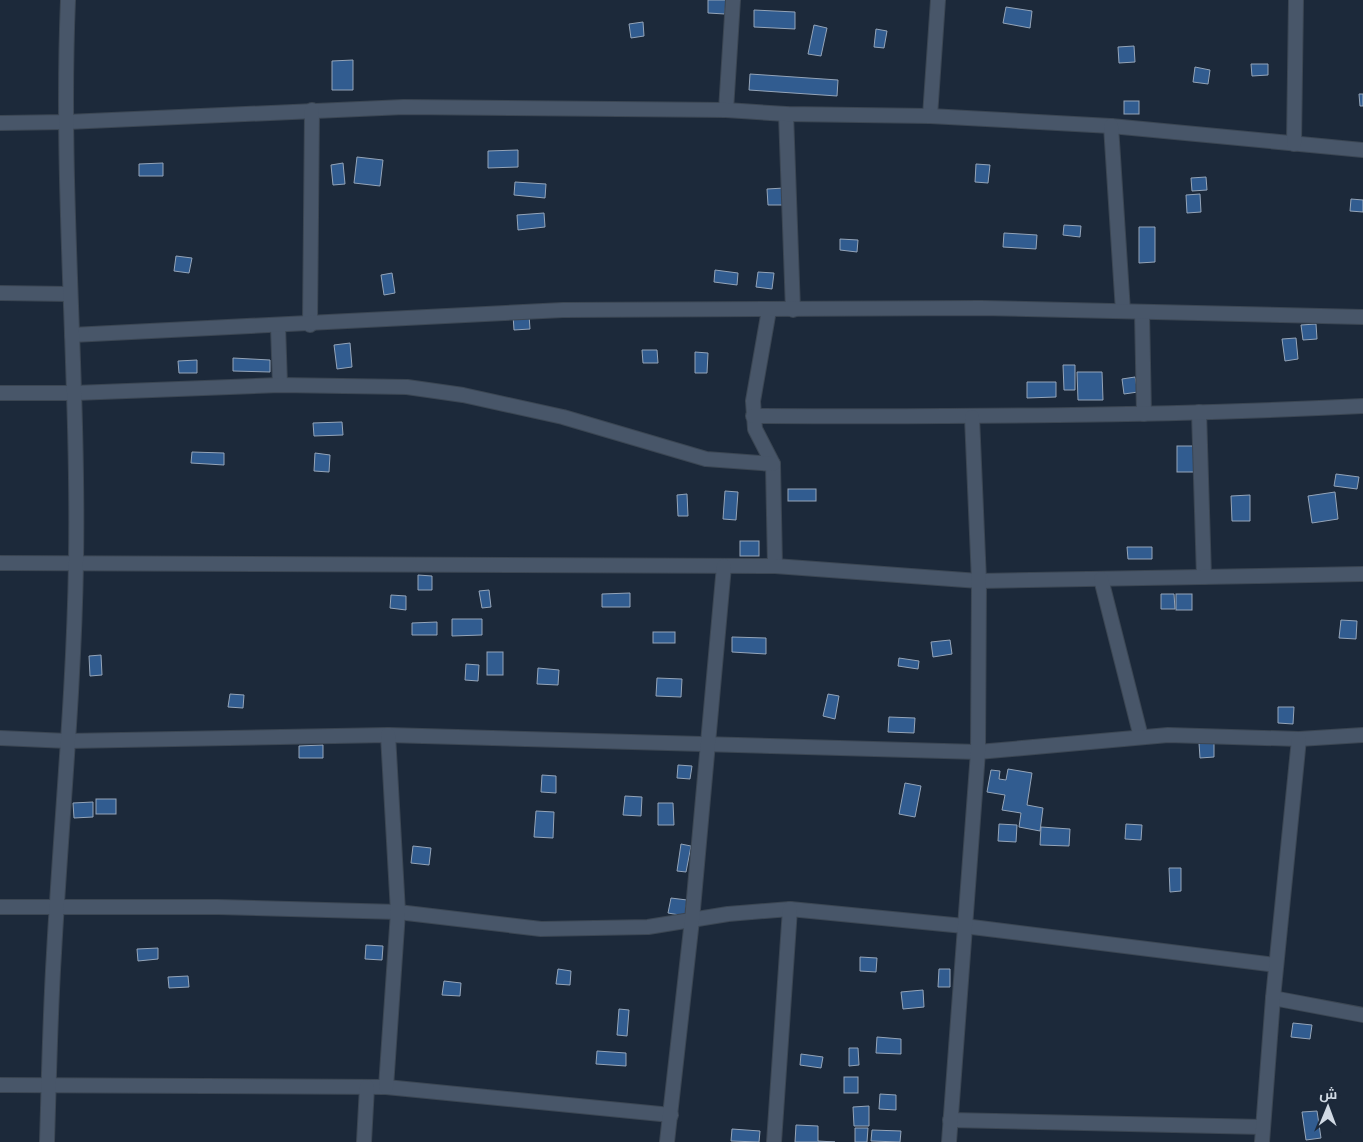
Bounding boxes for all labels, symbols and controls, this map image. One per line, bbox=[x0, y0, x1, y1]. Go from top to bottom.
north arrow bbox=[1303, 1082, 1353, 1132]
text: ش bbox=[1319, 1085, 1337, 1103]

